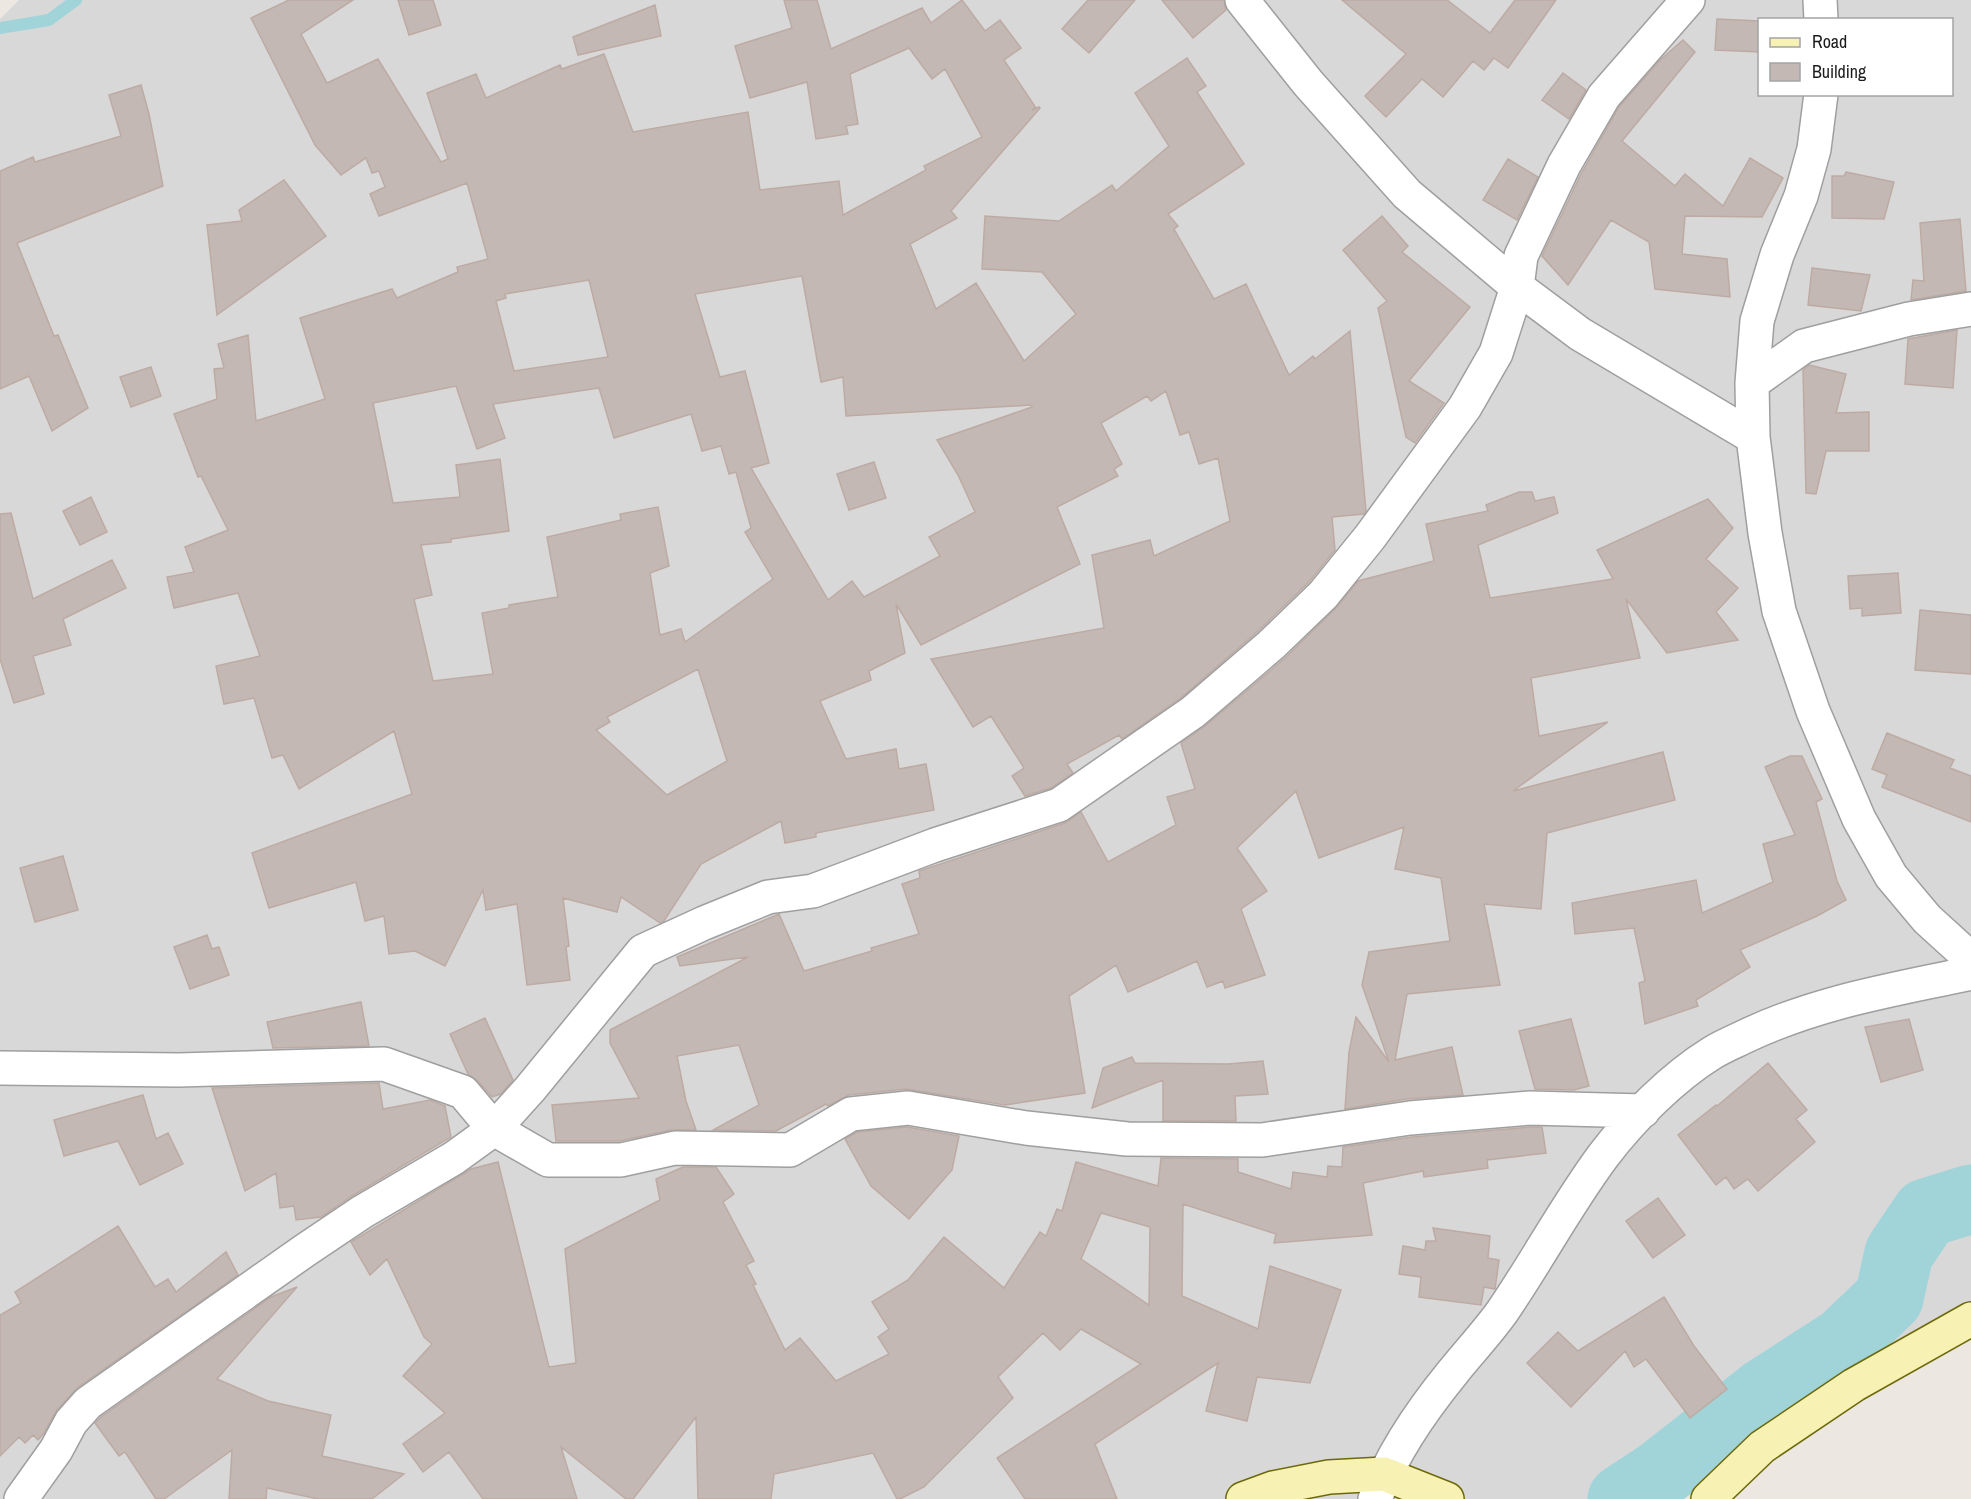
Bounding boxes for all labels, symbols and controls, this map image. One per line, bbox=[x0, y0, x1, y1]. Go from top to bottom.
legend bbox=[1758, 18, 1953, 96]
text: Road bbox=[1812, 29, 1847, 54]
text: Building bbox=[1812, 59, 1867, 84]

